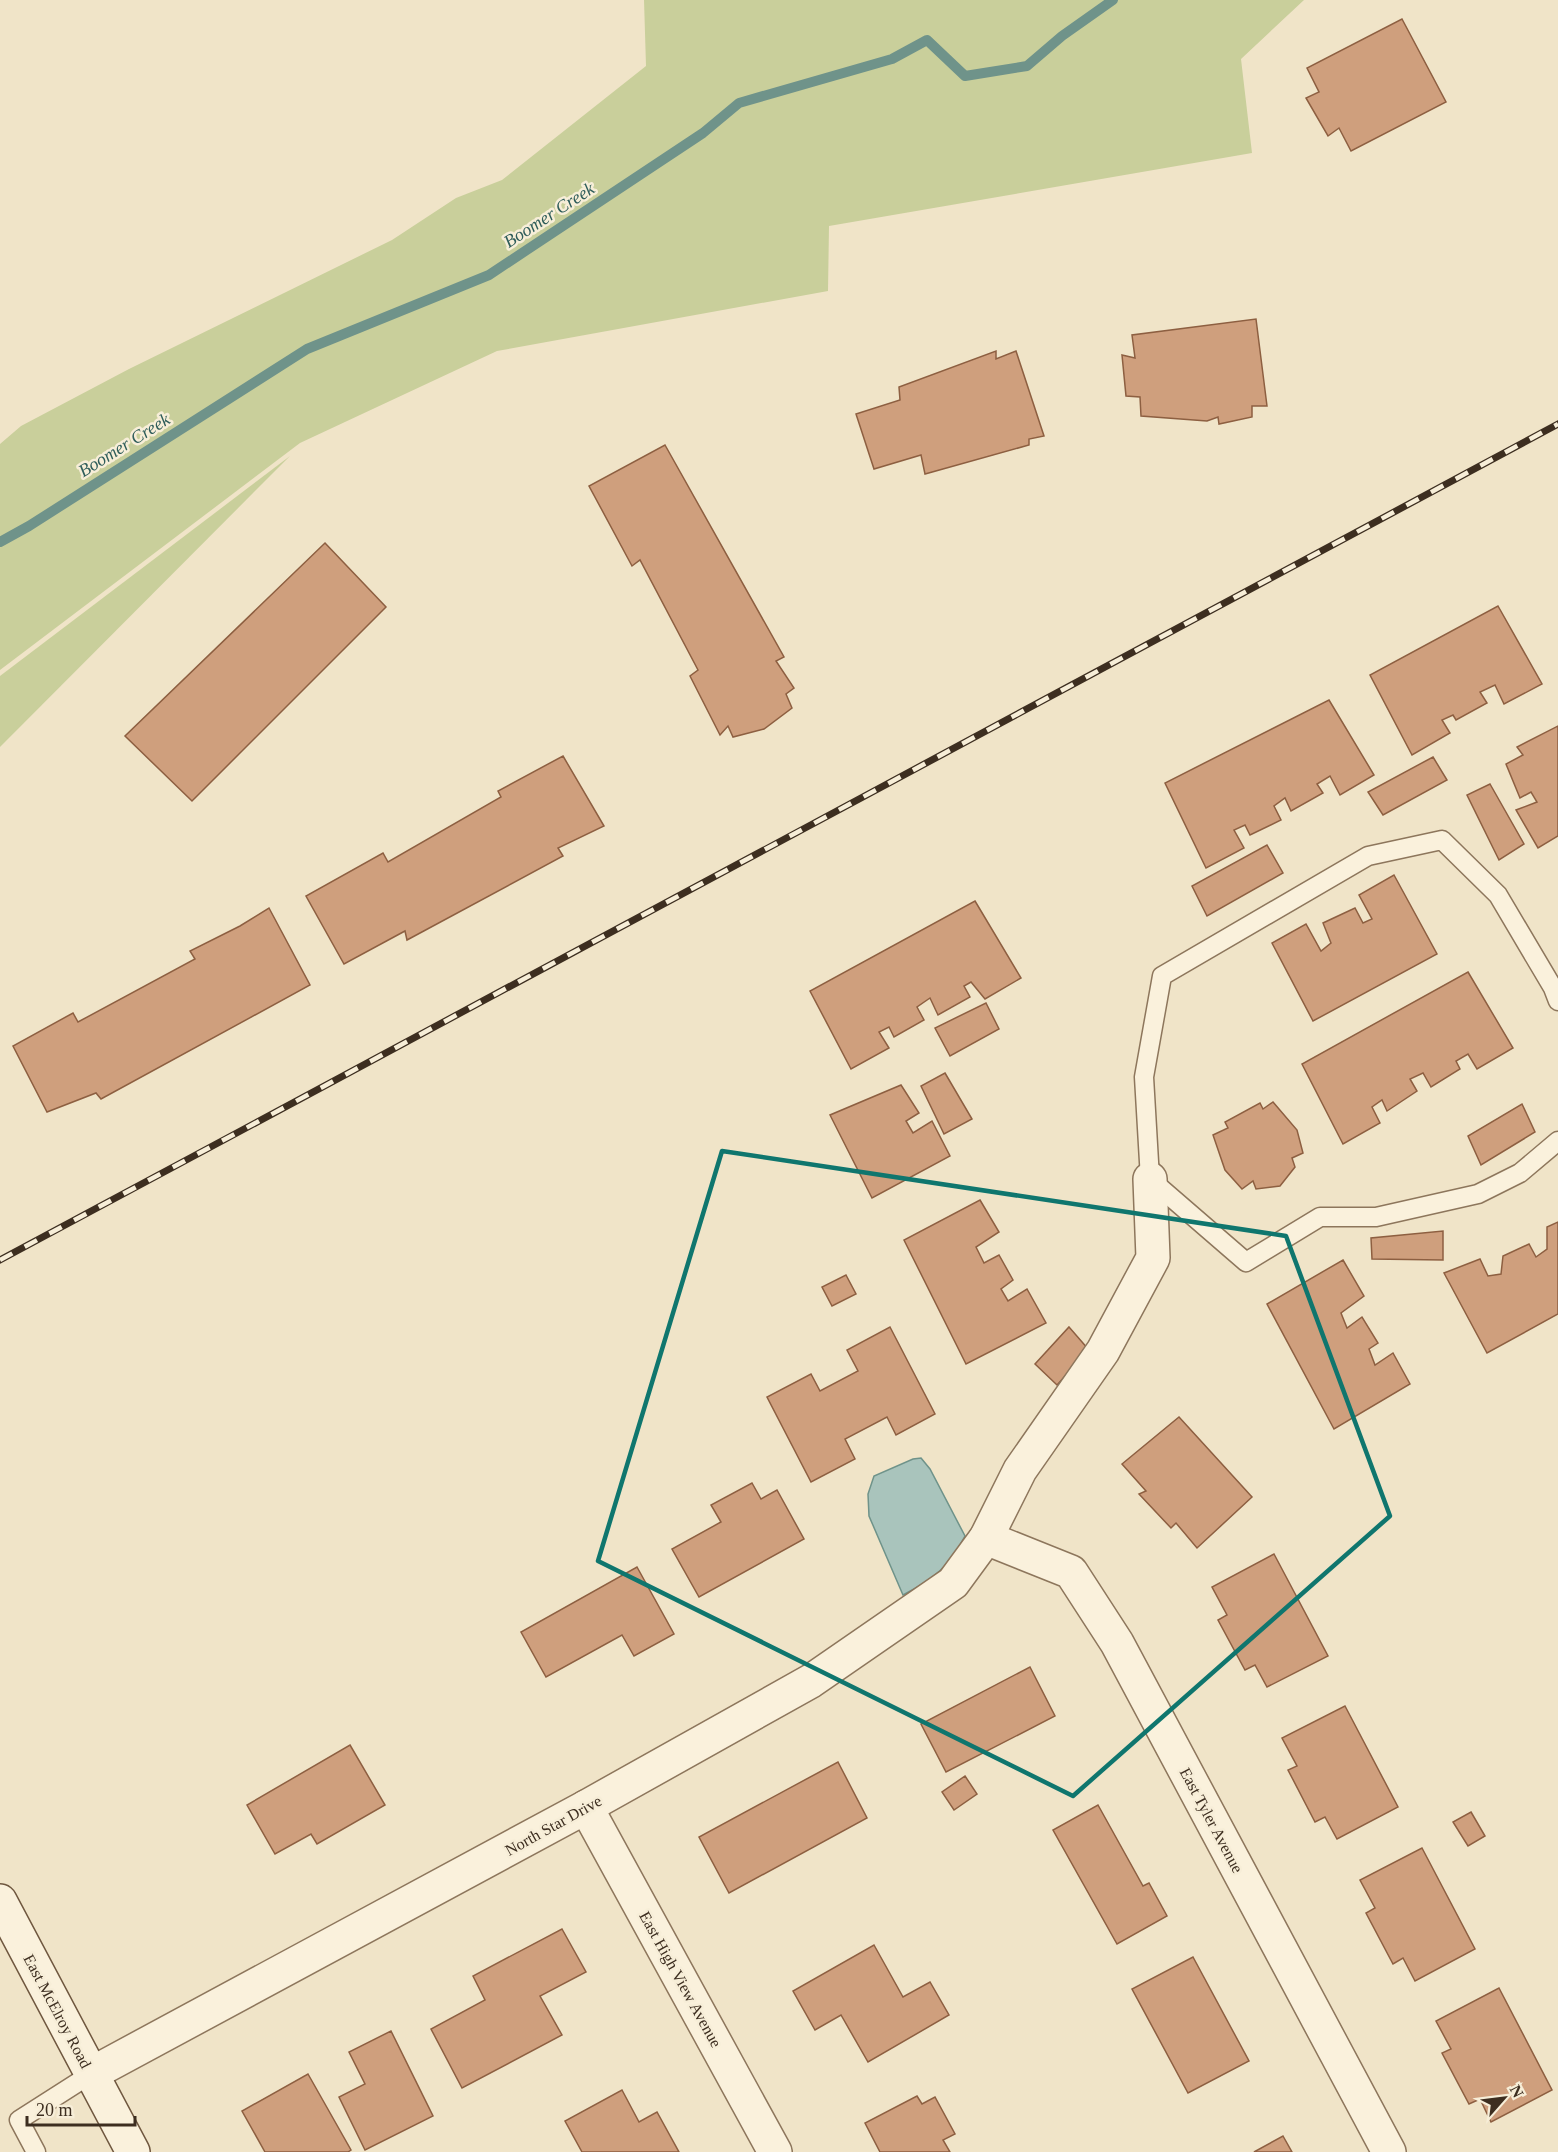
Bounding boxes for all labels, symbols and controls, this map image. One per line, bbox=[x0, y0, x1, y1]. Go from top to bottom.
water label: Boomer Creek bbox=[500, 178, 599, 252]
water label: Boomer Creek bbox=[75, 408, 174, 481]
street label: East Tyler Avenue bbox=[1176, 1765, 1246, 1876]
street label: North Star Drive bbox=[502, 1792, 604, 1859]
street label: East High View Avenue bbox=[635, 1908, 725, 2051]
street label: East McElroy Road bbox=[20, 1952, 95, 2071]
north arrow bbox=[1474, 2068, 1534, 2128]
text: N bbox=[1507, 2082, 1527, 2101]
scale bar bbox=[27, 2089, 135, 2127]
text: 20 m bbox=[36, 2100, 73, 2120]

